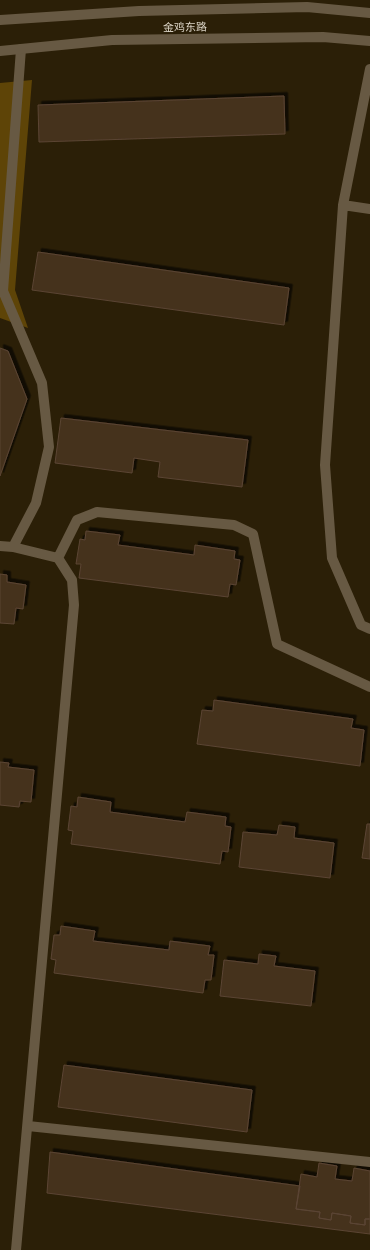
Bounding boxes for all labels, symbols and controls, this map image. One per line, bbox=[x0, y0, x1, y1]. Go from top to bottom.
street label: 金鸡东路 bbox=[163, 21, 207, 34]

